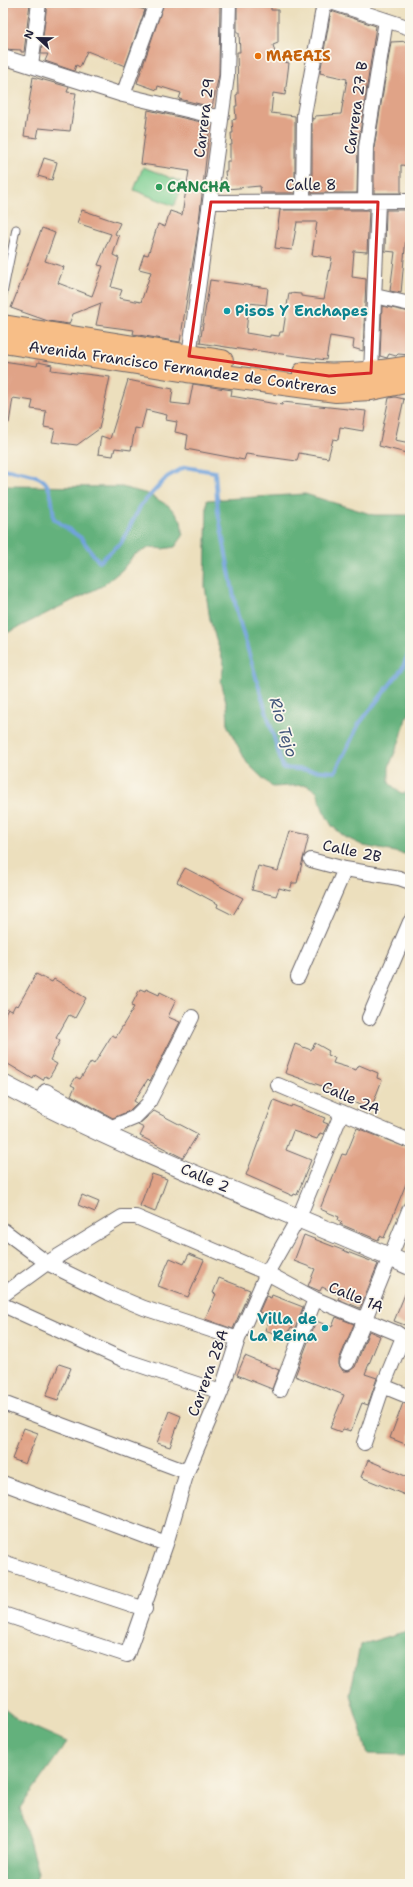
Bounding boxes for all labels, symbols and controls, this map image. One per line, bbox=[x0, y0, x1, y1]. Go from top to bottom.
north arrow bbox=[18, 18, 58, 58]
text: N bbox=[21, 27, 38, 41]
place label: MAEAIS bbox=[266, 46, 331, 66]
marker: MAEAIS bbox=[253, 51, 263, 61]
street label: Carrera 27 B bbox=[340, 60, 372, 156]
street label: Carrera 29 bbox=[189, 77, 219, 159]
street label: Calle 8 bbox=[285, 175, 337, 195]
place label: CANCHA bbox=[167, 177, 231, 197]
marker: CANCHA bbox=[154, 182, 164, 192]
place label: Pisos Y Enchapes bbox=[235, 301, 368, 321]
marker: Pisos Y Enchapes bbox=[222, 306, 232, 316]
street label: Avenida Francisco Fernandez de Contreras bbox=[27, 336, 339, 400]
water label: Rio Tejo bbox=[264, 695, 303, 760]
street label: Calle 2B bbox=[321, 835, 383, 867]
street label: Calle 2A bbox=[319, 1077, 383, 1119]
street label: Calle 2 bbox=[177, 1159, 233, 1197]
street label: Calle 1A bbox=[326, 1277, 386, 1317]
place label: Villa de La Reina bbox=[249, 1309, 318, 1346]
marker: Villa de La Reina bbox=[320, 1323, 330, 1333]
street label: Carrera 28A bbox=[183, 1327, 233, 1419]

